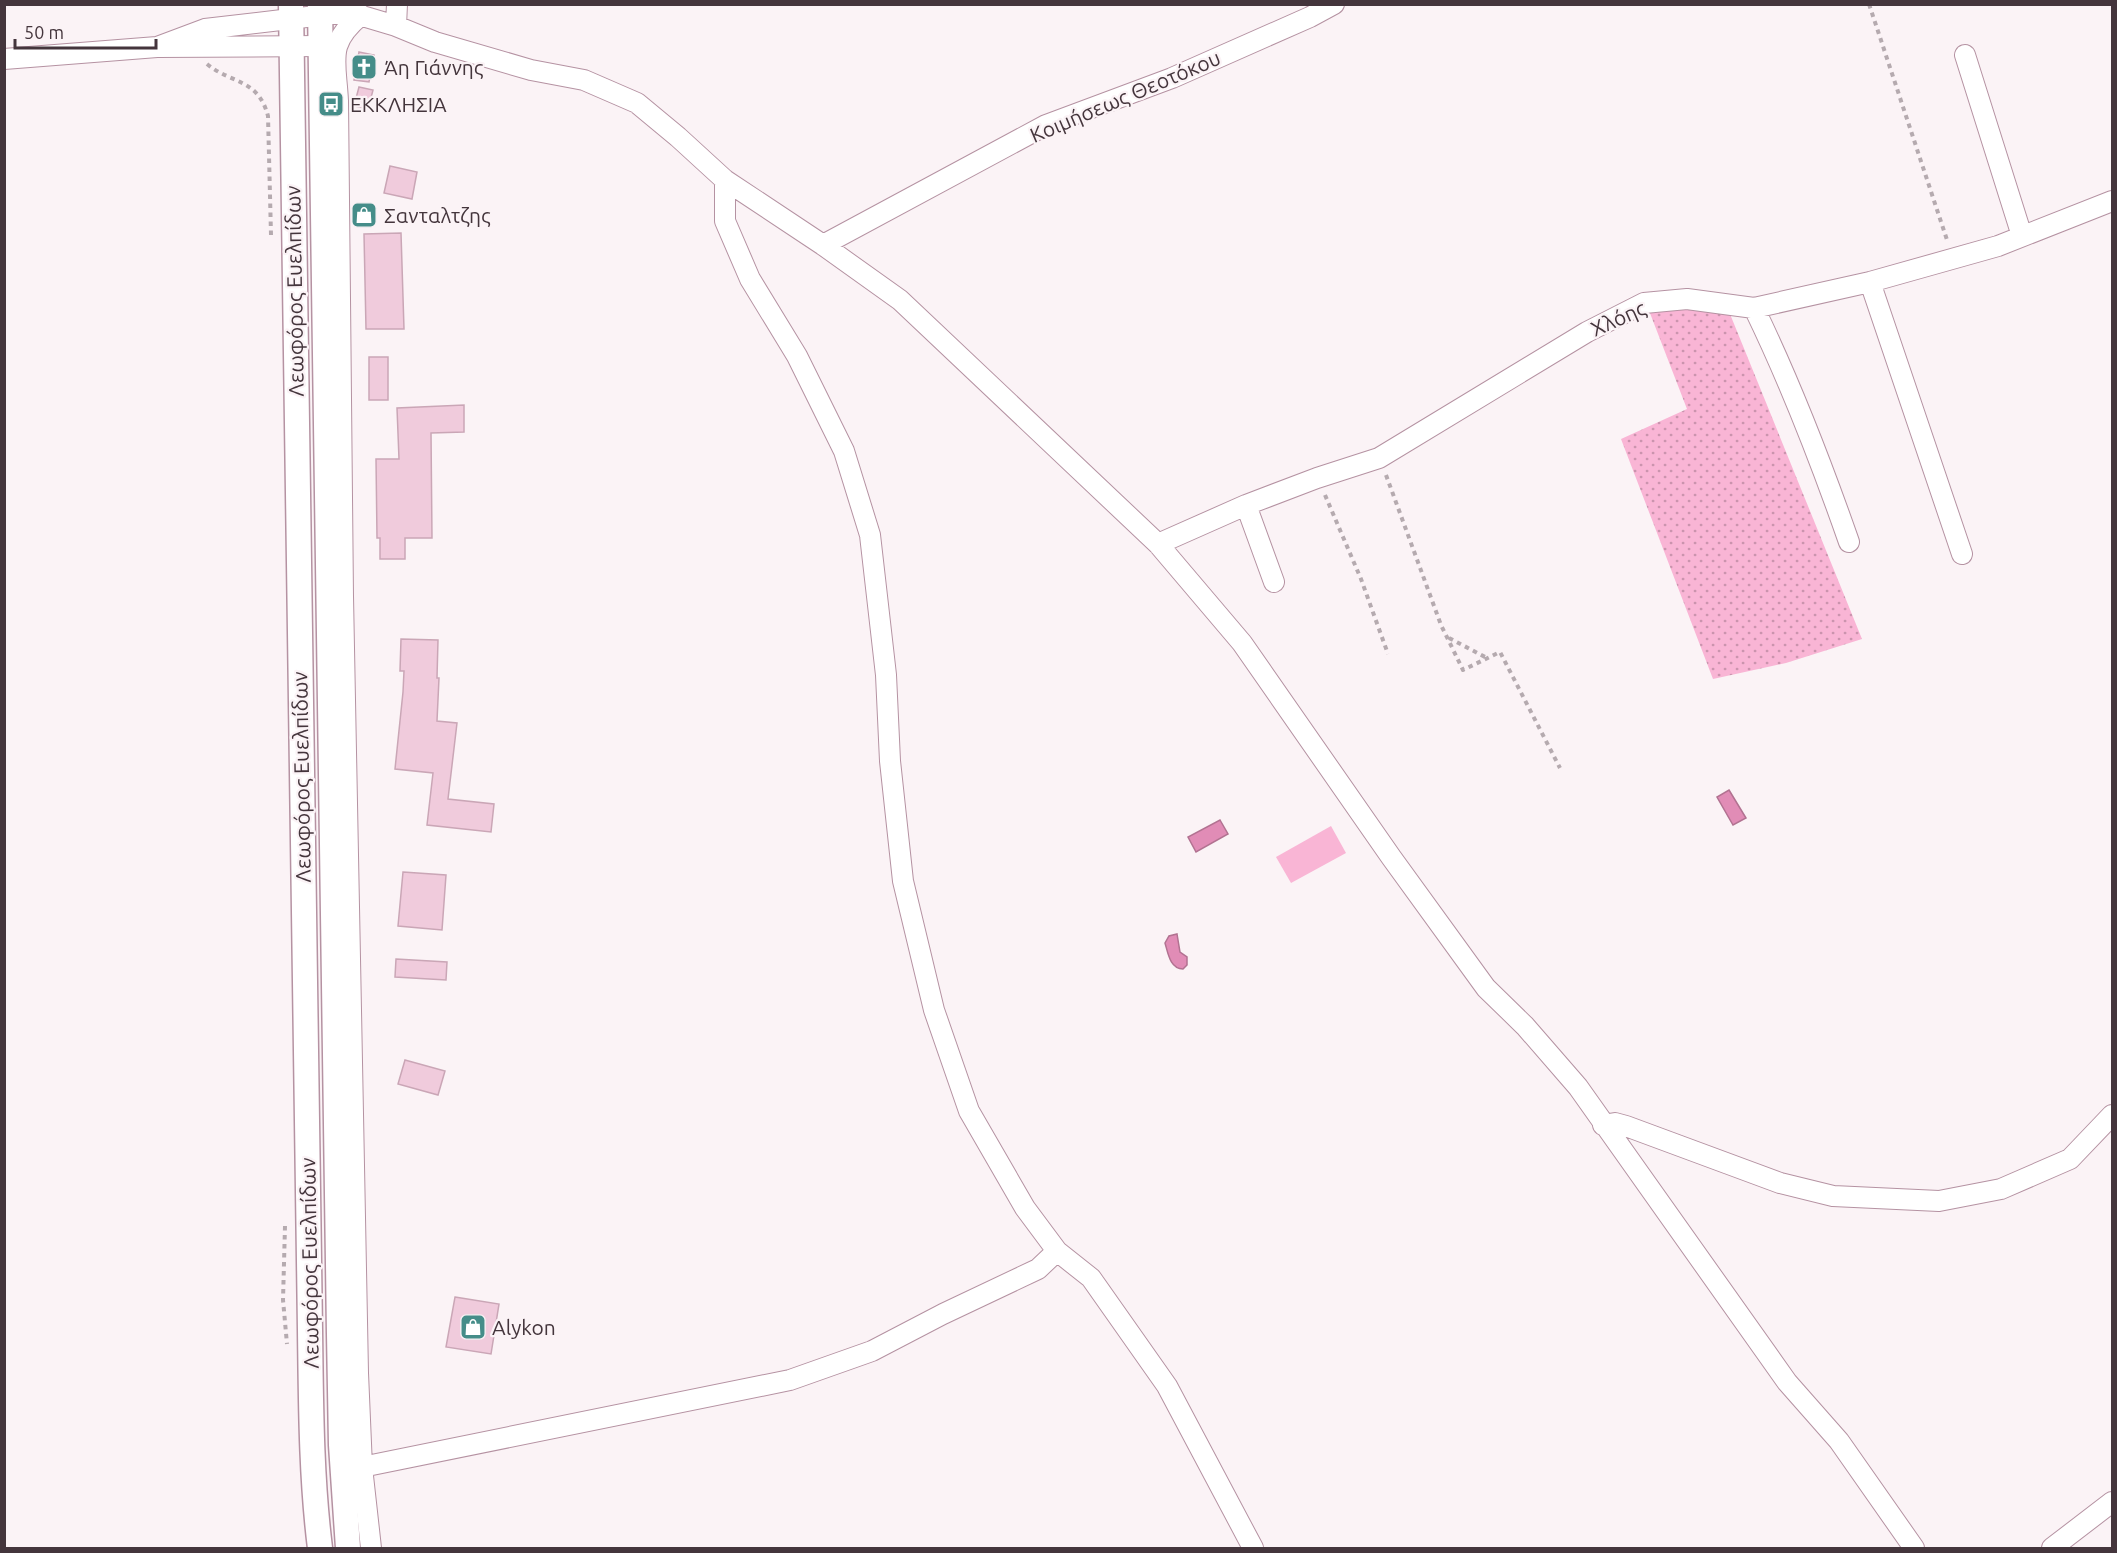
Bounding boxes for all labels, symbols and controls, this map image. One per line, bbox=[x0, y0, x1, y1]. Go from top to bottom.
scale bar bbox=[15, 12, 156, 50]
text: 50 m bbox=[24, 22, 64, 42]
street label: Κοιμήσεως Θεοτόκου bbox=[1026, 45, 1224, 147]
church icon: Άη Γιάννης bbox=[349, 52, 379, 82]
place label: Άη Γιάννης bbox=[384, 55, 484, 79]
bus stop icon: ΕΚΚΛΗΣΙΑ bbox=[316, 89, 346, 119]
place label: ΕΚΚΛΗΣΙΑ bbox=[350, 92, 447, 116]
street label: Λεωφόρος Ευελπίδων bbox=[280, 185, 308, 397]
shop icon: Σανταλτζης bbox=[349, 200, 379, 230]
place label: Σανταλτζης bbox=[384, 203, 491, 227]
street label: Χλόης bbox=[1587, 295, 1650, 341]
street label: Λεωφόρος Ευελπίδων bbox=[287, 671, 315, 883]
street label: Λεωφόρος Ευελπίδων bbox=[295, 1157, 323, 1369]
shop icon: Alykon bbox=[458, 1312, 488, 1342]
place label: Alykon bbox=[492, 1315, 556, 1339]

